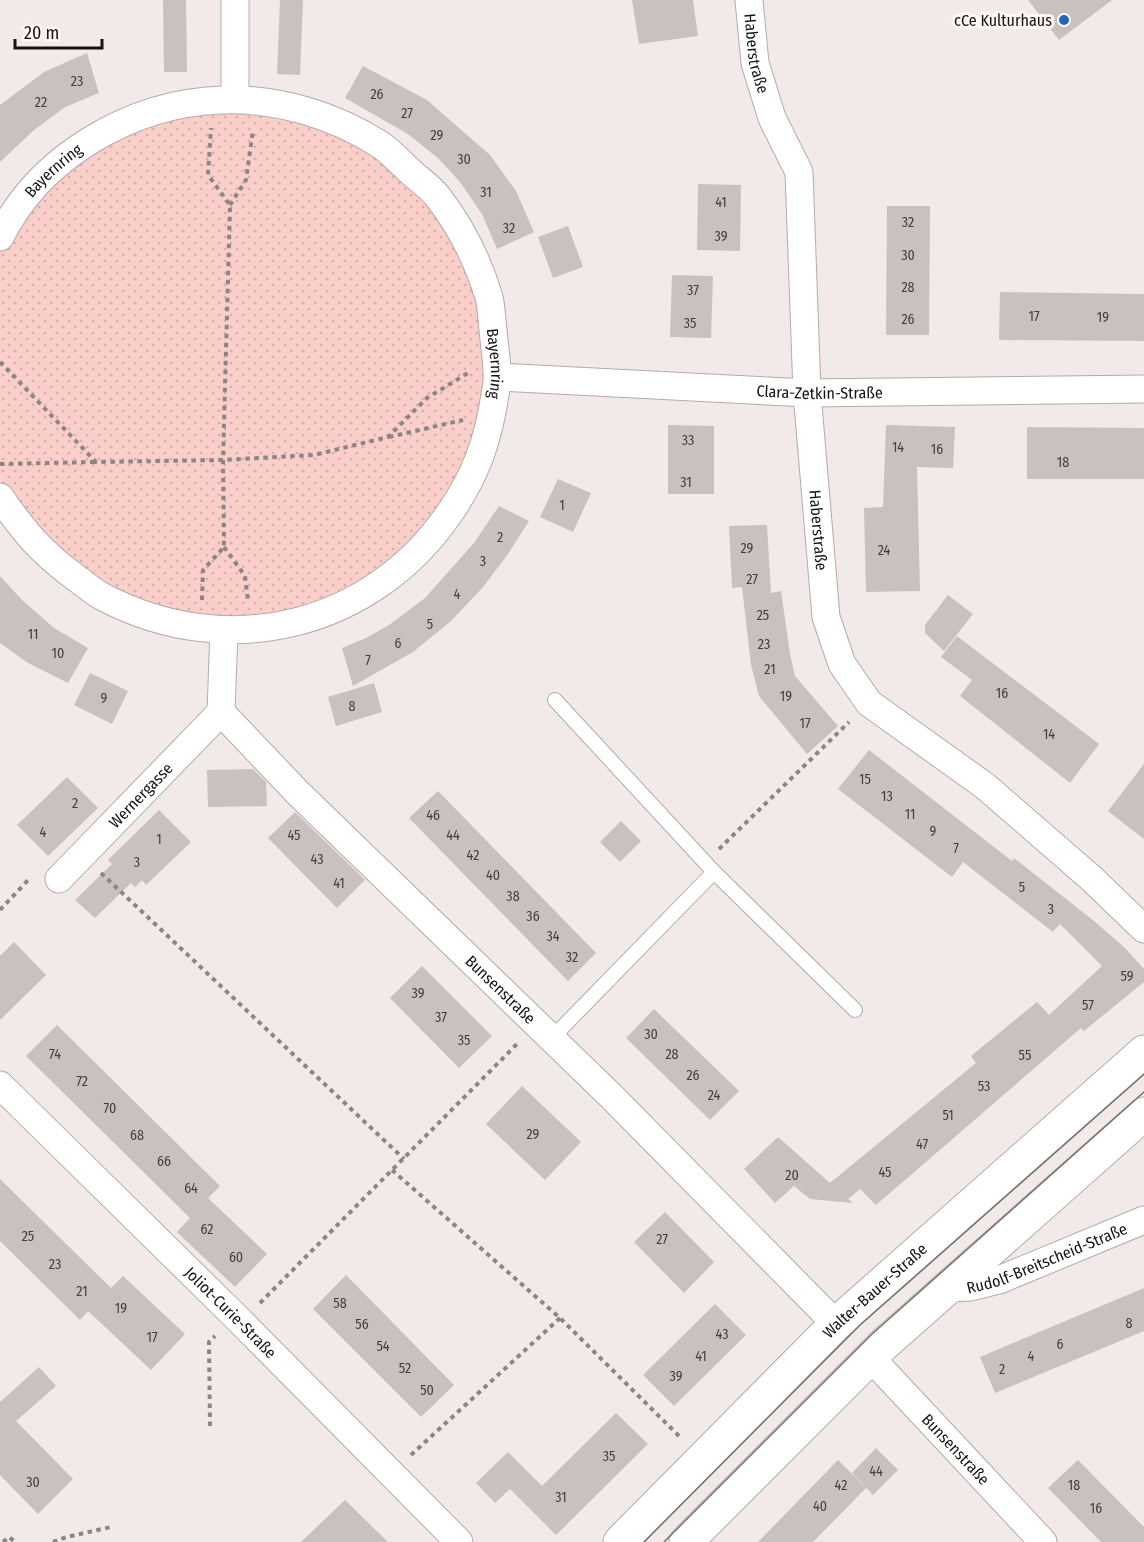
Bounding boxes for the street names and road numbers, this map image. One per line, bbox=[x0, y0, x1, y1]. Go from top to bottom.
street label: Haberstraße bbox=[740, 13, 773, 96]
street label: Bayernring bbox=[21, 140, 86, 201]
street label: Bayernring bbox=[483, 327, 506, 401]
street label: Clara-Zetkin-Straße bbox=[756, 381, 883, 403]
street label: Haberstraße bbox=[805, 489, 831, 571]
street label: Wernergasse bbox=[105, 759, 177, 832]
street label: Bunsenstraße bbox=[461, 951, 540, 1028]
street label: Rudolf-Breitscheid-Straße bbox=[965, 1219, 1130, 1298]
street label: Walter-Bauer-Straße bbox=[819, 1239, 931, 1342]
street label: Joliot-Curie-Straße bbox=[181, 1263, 280, 1362]
street label: Bunsenstraße bbox=[918, 1410, 994, 1489]

